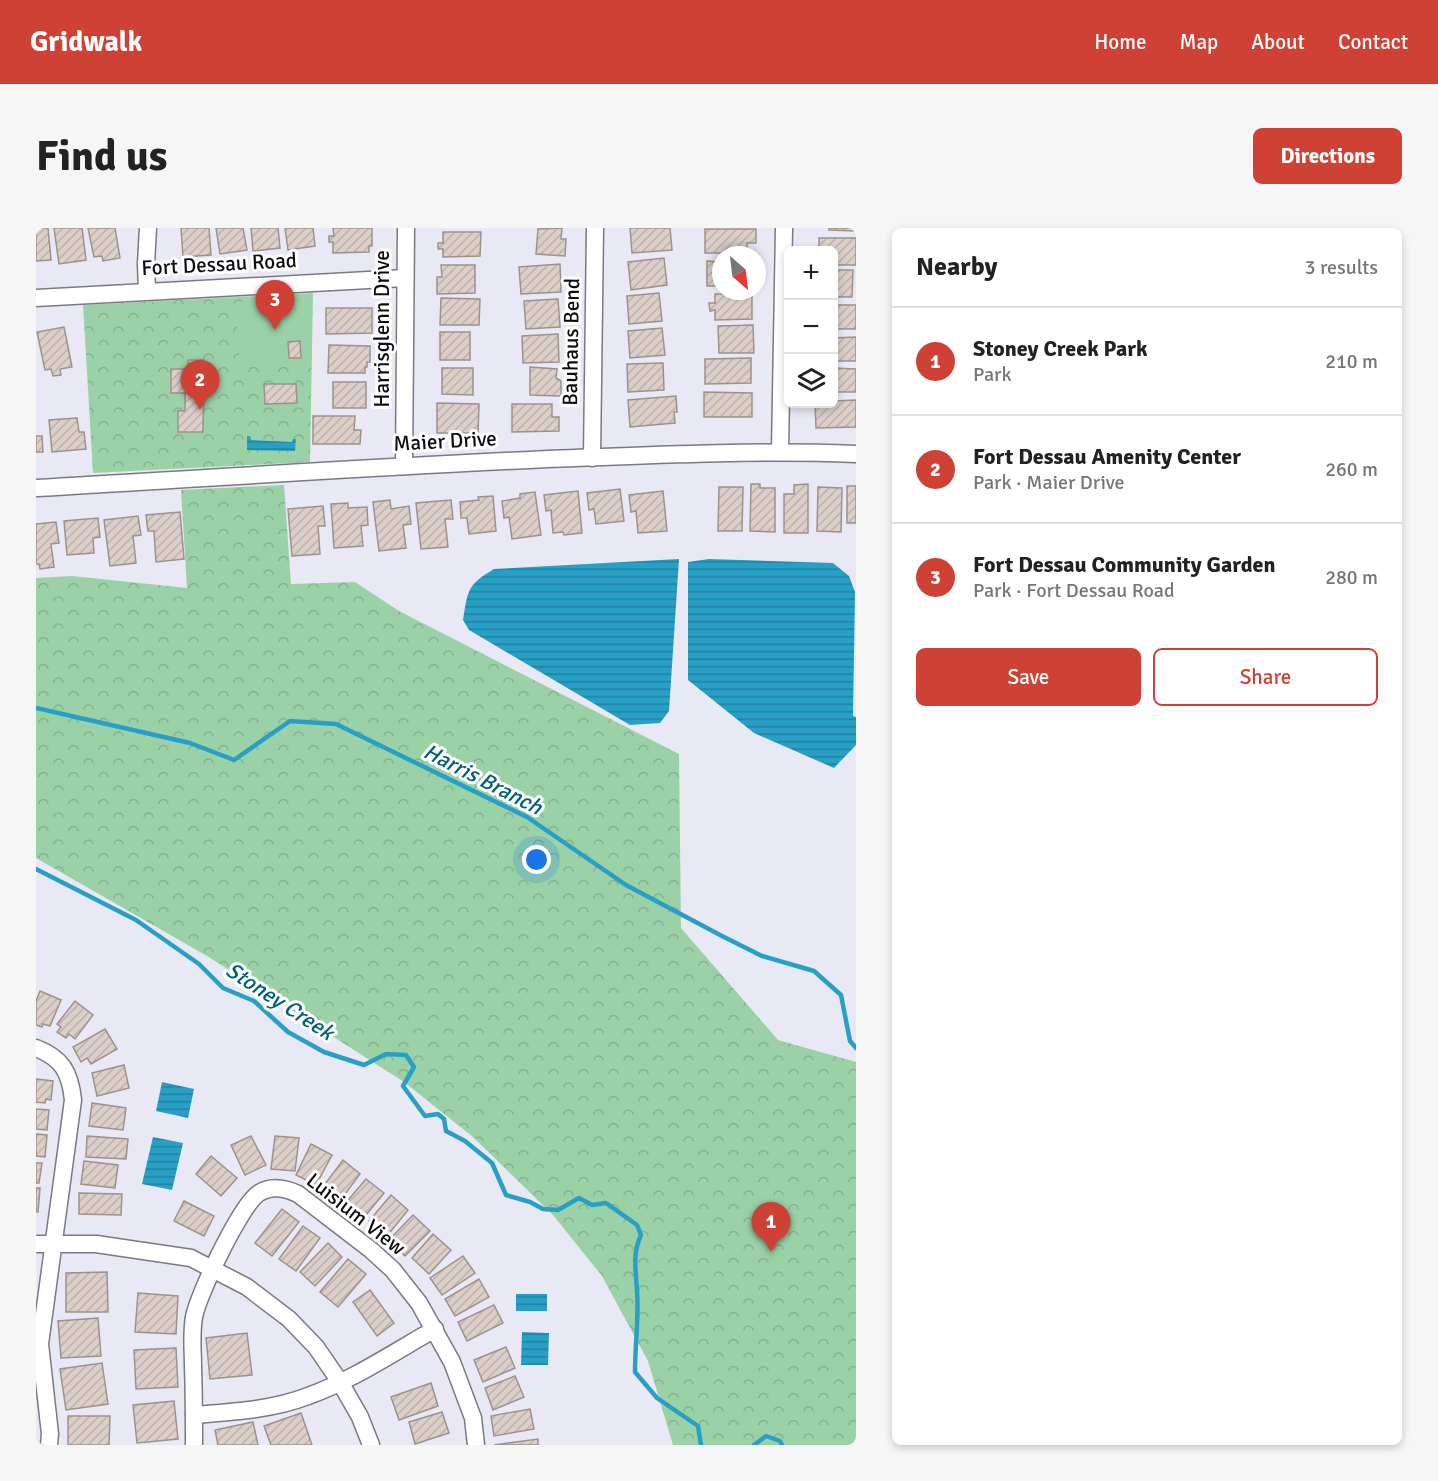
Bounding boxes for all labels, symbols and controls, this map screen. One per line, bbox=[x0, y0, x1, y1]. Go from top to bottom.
text: Gridwalk bbox=[30, 25, 142, 59]
text: Home bbox=[1094, 29, 1147, 55]
text: Map bbox=[1180, 29, 1218, 55]
text: About bbox=[1251, 29, 1305, 55]
text: Contact bbox=[1338, 29, 1408, 55]
button: Directions bbox=[1253, 128, 1402, 184]
text: Find us bbox=[36, 131, 167, 182]
north arrow bbox=[712, 246, 766, 300]
map controls bbox=[784, 246, 838, 408]
button: + bbox=[784, 246, 838, 300]
street label: Fort Dessau Road bbox=[141, 247, 297, 281]
street label: Harrisglenn Drive bbox=[369, 250, 395, 408]
text: Nearby bbox=[916, 251, 997, 283]
text: 3 results bbox=[1305, 255, 1378, 280]
street label: Bauhaus Bend bbox=[557, 278, 585, 406]
pin: 3 bbox=[256, 280, 294, 330]
button: − bbox=[784, 300, 838, 354]
text: Stoney Creek Park bbox=[973, 335, 1148, 362]
text: 1 bbox=[930, 349, 941, 374]
text: 210 m bbox=[1325, 349, 1378, 374]
button: layers bbox=[784, 354, 838, 408]
pin: 2 bbox=[180, 360, 220, 410]
text: Park bbox=[973, 362, 1011, 387]
street label: Maier Drive bbox=[393, 425, 497, 457]
text: Fort Dessau Amenity Center bbox=[973, 443, 1241, 470]
text: 2 bbox=[930, 457, 941, 482]
text: 260 m bbox=[1325, 457, 1378, 482]
text: Park · Maier Drive bbox=[973, 470, 1125, 495]
text: Fort Dessau Community Garden bbox=[973, 551, 1276, 578]
text: 3 bbox=[930, 565, 941, 590]
text: 280 m bbox=[1325, 565, 1378, 590]
text: Park · Fort Dessau Road bbox=[973, 578, 1175, 603]
button: Save bbox=[916, 648, 1141, 706]
button: Share bbox=[1153, 648, 1378, 706]
water label: Harris Branch bbox=[419, 738, 548, 821]
your location bbox=[522, 845, 551, 874]
water label: Stoney Creek bbox=[221, 956, 341, 1047]
street label: Luisium View bbox=[301, 1167, 411, 1261]
pin: 1 bbox=[752, 1202, 790, 1252]

